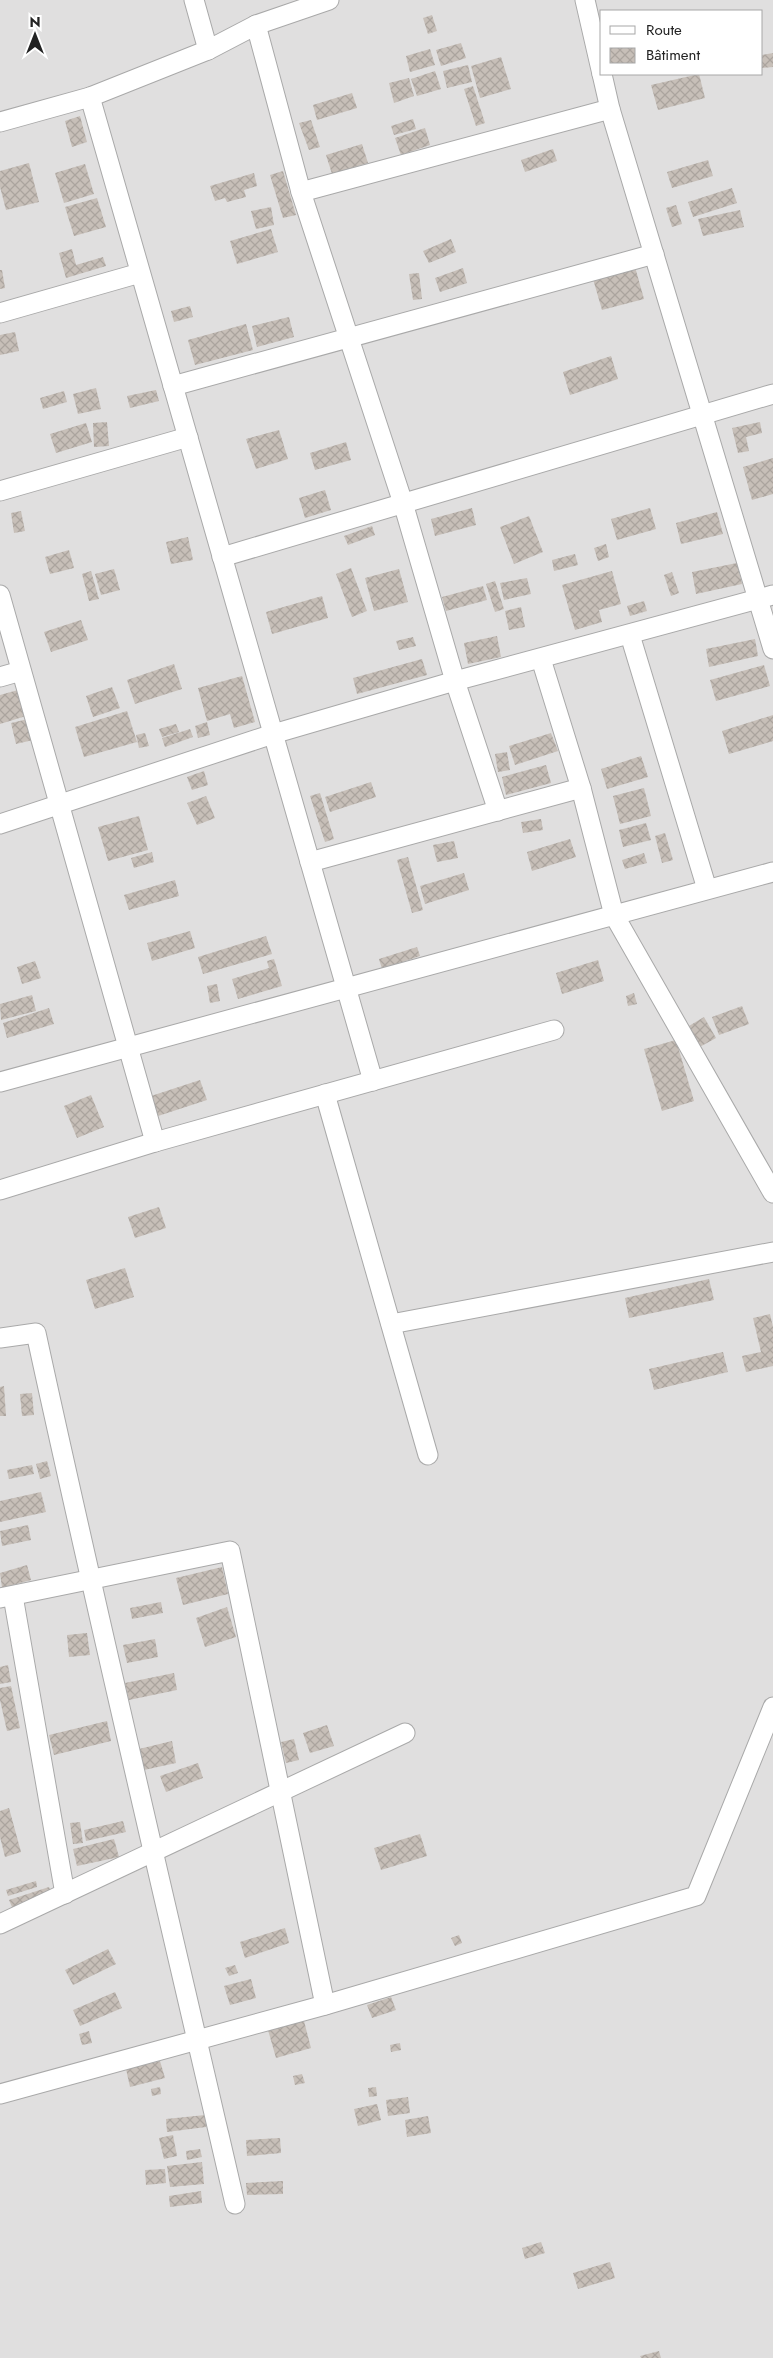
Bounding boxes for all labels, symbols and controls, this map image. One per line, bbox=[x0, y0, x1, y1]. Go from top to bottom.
north arrow bbox=[10, 10, 60, 60]
legend bbox=[600, 10, 763, 75]
text: N bbox=[29, 12, 41, 32]
text: Route bbox=[646, 19, 682, 41]
text: Bâtiment bbox=[646, 44, 700, 66]

